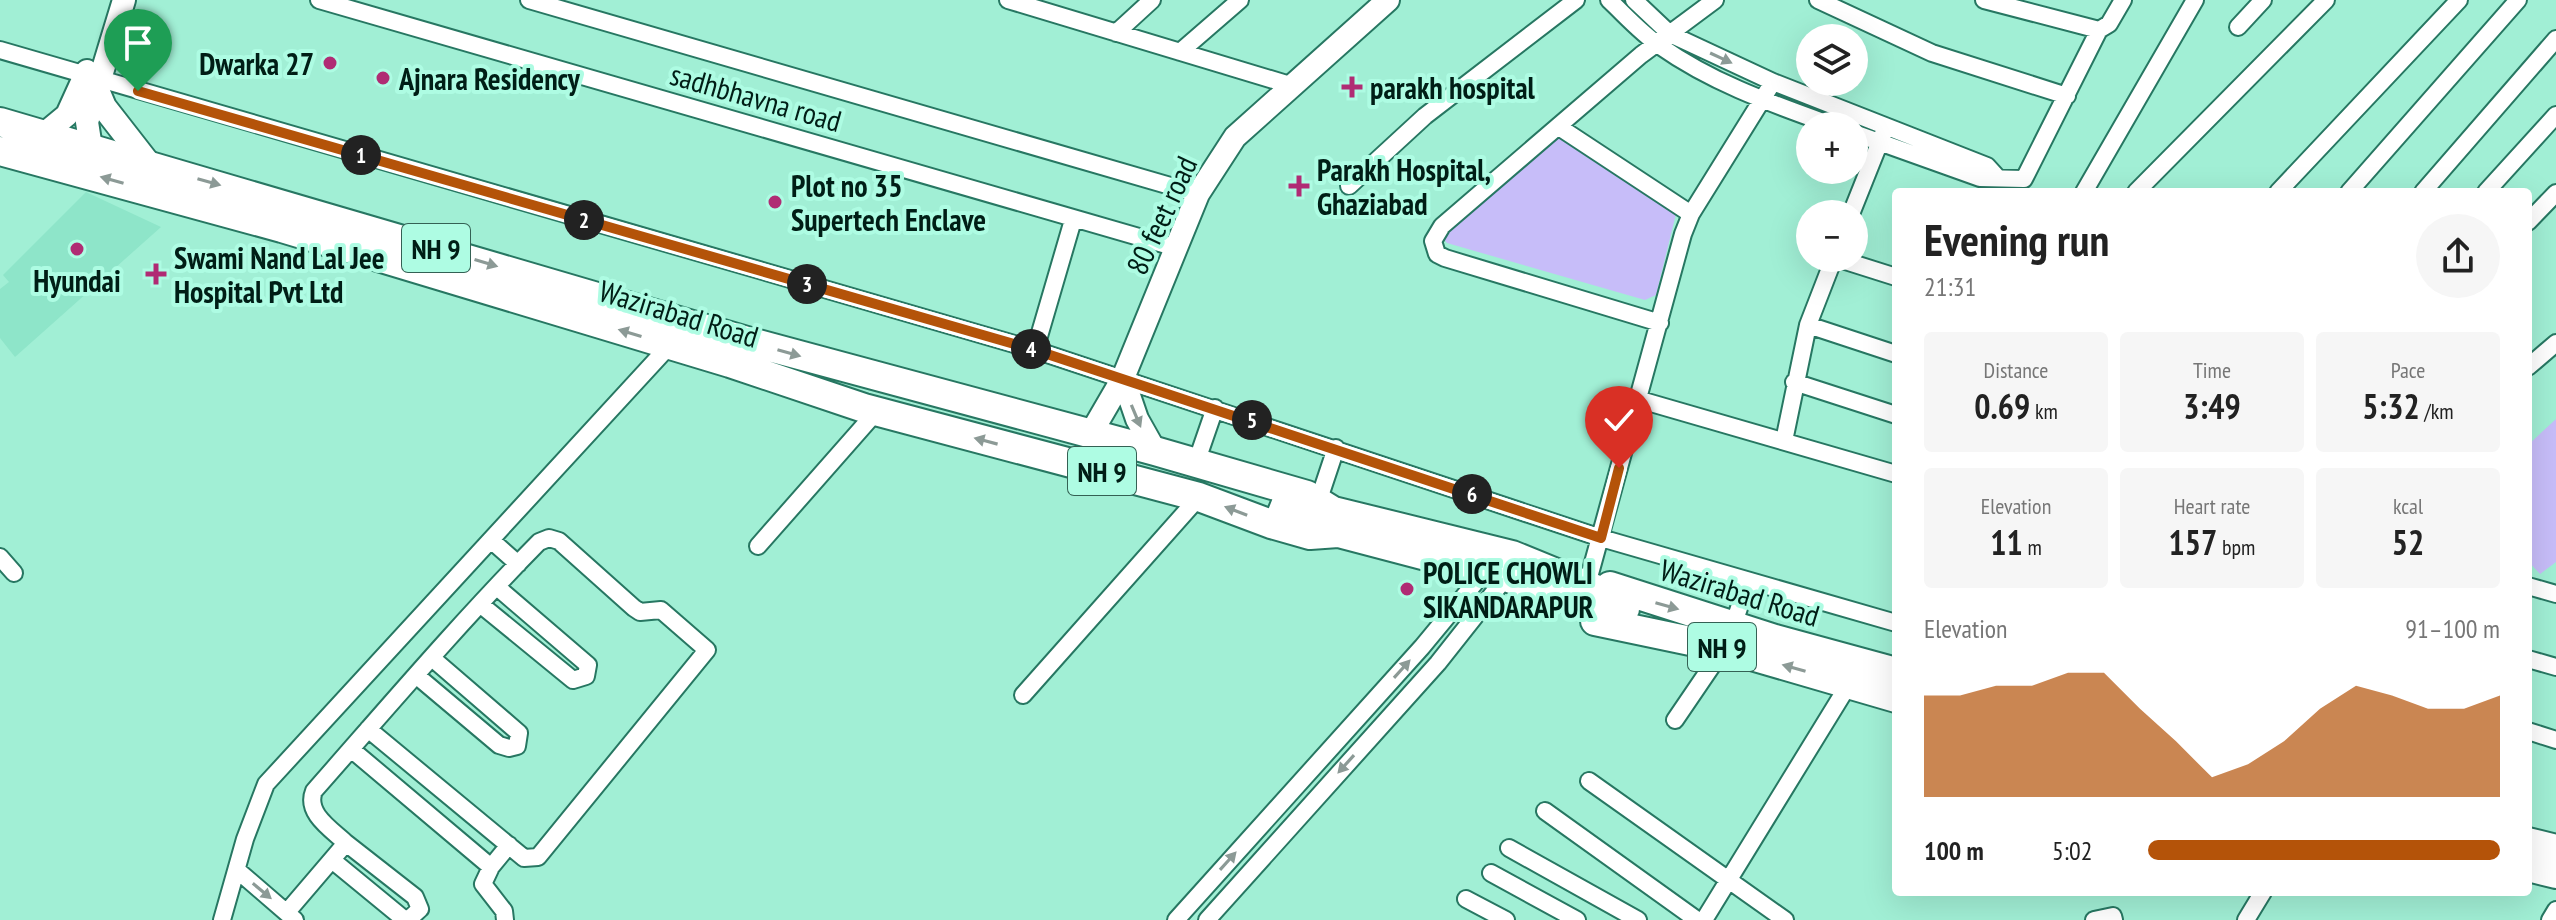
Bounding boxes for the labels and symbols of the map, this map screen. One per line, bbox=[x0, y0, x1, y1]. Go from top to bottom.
pin bbox=[104, 9, 172, 91]
place label: Dwarka 27 bbox=[199, 44, 314, 83]
one-way arrow bbox=[1709, 51, 1733, 65]
marker: Dwarka 27 bbox=[321, 54, 339, 72]
street label: sadhbhavna road bbox=[666, 54, 846, 140]
place label: Ajnara Residency bbox=[398, 59, 581, 98]
place label: parakh hospital bbox=[1370, 68, 1536, 107]
marker: Ajnara Residency bbox=[374, 69, 392, 87]
marker: parakh hospital bbox=[1341, 76, 1363, 98]
pin: 1 bbox=[341, 135, 381, 175]
street label: 80 feet road bbox=[1117, 150, 1205, 280]
place label: Parakh Hospital, Ghaziabad bbox=[1317, 150, 1491, 223]
place label: Plot no 35 Supertech Enclave bbox=[791, 166, 986, 239]
one-way arrow bbox=[99, 173, 123, 186]
marker: Parakh Hospital, Ghaziabad bbox=[1288, 175, 1310, 197]
one-way arrow bbox=[197, 177, 222, 189]
marker: Plot no 35 Supertech Enclave bbox=[766, 193, 784, 211]
pin: 2 bbox=[564, 200, 604, 240]
road number: NH 9 bbox=[402, 224, 470, 272]
place label: Swami Nand Lal Jee Hospital Pvt Ltd bbox=[174, 238, 385, 311]
marker: Hyundai bbox=[68, 240, 86, 258]
one-way arrow bbox=[474, 257, 498, 270]
place label: Hyundai bbox=[33, 261, 121, 300]
marker: Swami Nand Lal Jee Hospital Pvt Ltd bbox=[145, 263, 167, 285]
pin: 3 bbox=[787, 264, 827, 304]
street label: Wazirabad Road bbox=[595, 270, 763, 356]
one-way arrow bbox=[617, 326, 641, 339]
pin: 4 bbox=[1011, 329, 1051, 369]
one-way arrow bbox=[777, 347, 801, 360]
pin bbox=[1585, 386, 1653, 468]
pin: 5 bbox=[1232, 400, 1272, 440]
one-way arrow bbox=[1130, 404, 1143, 427]
one-way arrow bbox=[973, 434, 998, 446]
road number: NH 9 bbox=[1068, 447, 1136, 495]
pin: 6 bbox=[1452, 474, 1492, 514]
one-way arrow bbox=[1224, 504, 1248, 517]
street label: Wazirabad Road bbox=[1656, 549, 1824, 635]
place label: POLICE CHOWLI SIKANDARAPUR bbox=[1423, 553, 1594, 626]
marker: POLICE CHOWLI SIKANDARAPUR bbox=[1398, 580, 1416, 598]
one-way arrow bbox=[1656, 600, 1680, 613]
road number: NH 9 bbox=[1688, 623, 1756, 671]
one-way arrow bbox=[1393, 659, 1411, 678]
one-way arrow bbox=[1782, 661, 1806, 674]
one-way arrow bbox=[1338, 755, 1356, 774]
one-way arrow bbox=[1218, 852, 1236, 871]
one-way arrow bbox=[251, 882, 271, 899]

